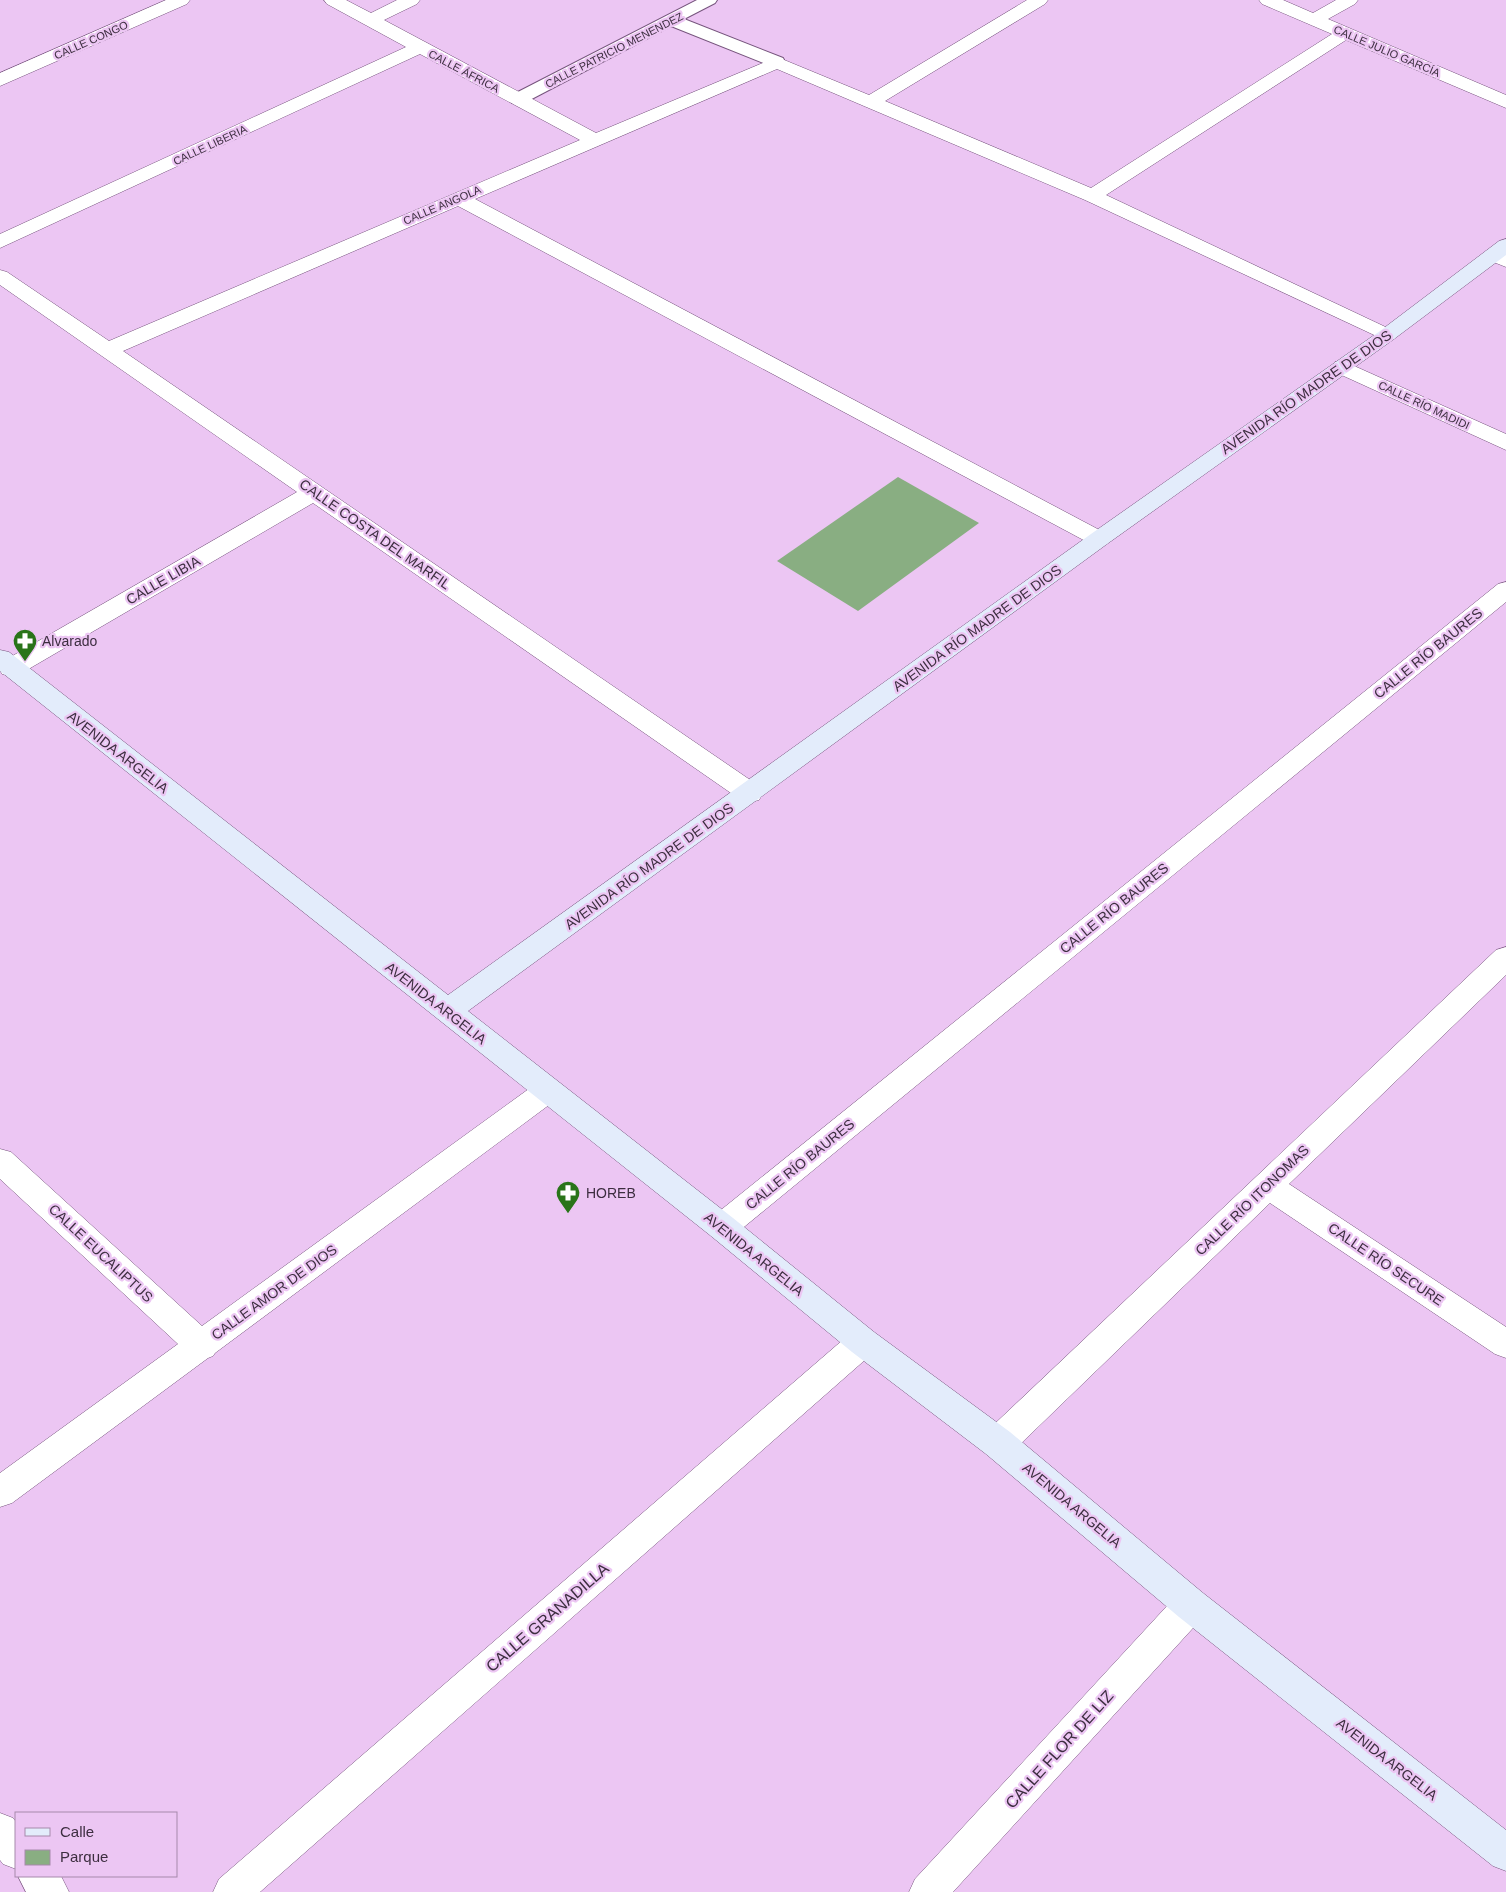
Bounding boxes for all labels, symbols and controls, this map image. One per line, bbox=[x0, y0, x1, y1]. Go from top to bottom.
street label: CALLE PATRICIO MENENDEZ bbox=[543, 10, 685, 90]
street label: CALLE CONGO bbox=[52, 18, 130, 62]
street label: CALLE JULIO GARCÍA bbox=[1332, 23, 1443, 79]
street label: CALLE ÁFRICA bbox=[427, 47, 502, 95]
street label: CALLE LIBERIA bbox=[171, 122, 249, 167]
street label: CALLE ANGOLA bbox=[401, 183, 483, 227]
street label: AVENIDA RÍO MADRE DE DIOS bbox=[1218, 327, 1394, 457]
street label: CALLE RÍO MADIDI bbox=[1377, 379, 1471, 431]
street label: CALLE COSTA DEL MARFIL bbox=[296, 476, 454, 592]
street label: CALLE LIBIA bbox=[123, 552, 203, 608]
street label: AVENIDA RÍO MADRE DE DIOS bbox=[890, 561, 1064, 695]
street label: CALLE RÍO BAURES bbox=[1371, 604, 1485, 702]
pharmacy icon: Alvarado bbox=[12, 628, 38, 662]
place label: Alvarado bbox=[42, 633, 97, 649]
street label: AVENIDA ARGELIA bbox=[64, 708, 172, 797]
street label: AVENIDA RÍO MADRE DE DIOS bbox=[562, 799, 736, 933]
street label: CALLE RÍO BAURES bbox=[1057, 859, 1171, 957]
street label: AVENIDA ARGELIA bbox=[382, 959, 490, 1048]
street label: CALLE RÍO BAURES bbox=[743, 1115, 857, 1213]
street label: CALLE RÍO ITONOMAS bbox=[1192, 1142, 1312, 1258]
pharmacy icon: HOREB bbox=[555, 1180, 581, 1214]
place label: HOREB bbox=[586, 1185, 636, 1201]
street label: CALLE EUCALIPTUS bbox=[46, 1201, 156, 1305]
street label: AVENIDA ARGELIA bbox=[701, 1209, 808, 1299]
street label: CALLE RÍO SECURE bbox=[1325, 1220, 1447, 1308]
street label: CALLE AMOR DE DIOS bbox=[208, 1241, 340, 1343]
street label: AVENIDA ARGELIA bbox=[1020, 1459, 1125, 1551]
street label: CALLE GRANADILLA bbox=[483, 1559, 612, 1675]
street label: CALLE FLOR DE LIZ bbox=[1002, 1687, 1117, 1812]
street label: AVENIDA ARGELIA bbox=[1333, 1715, 1441, 1804]
legend bbox=[15, 1812, 178, 1877]
text: Calle bbox=[60, 1823, 94, 1840]
text: Parque bbox=[60, 1848, 108, 1865]

